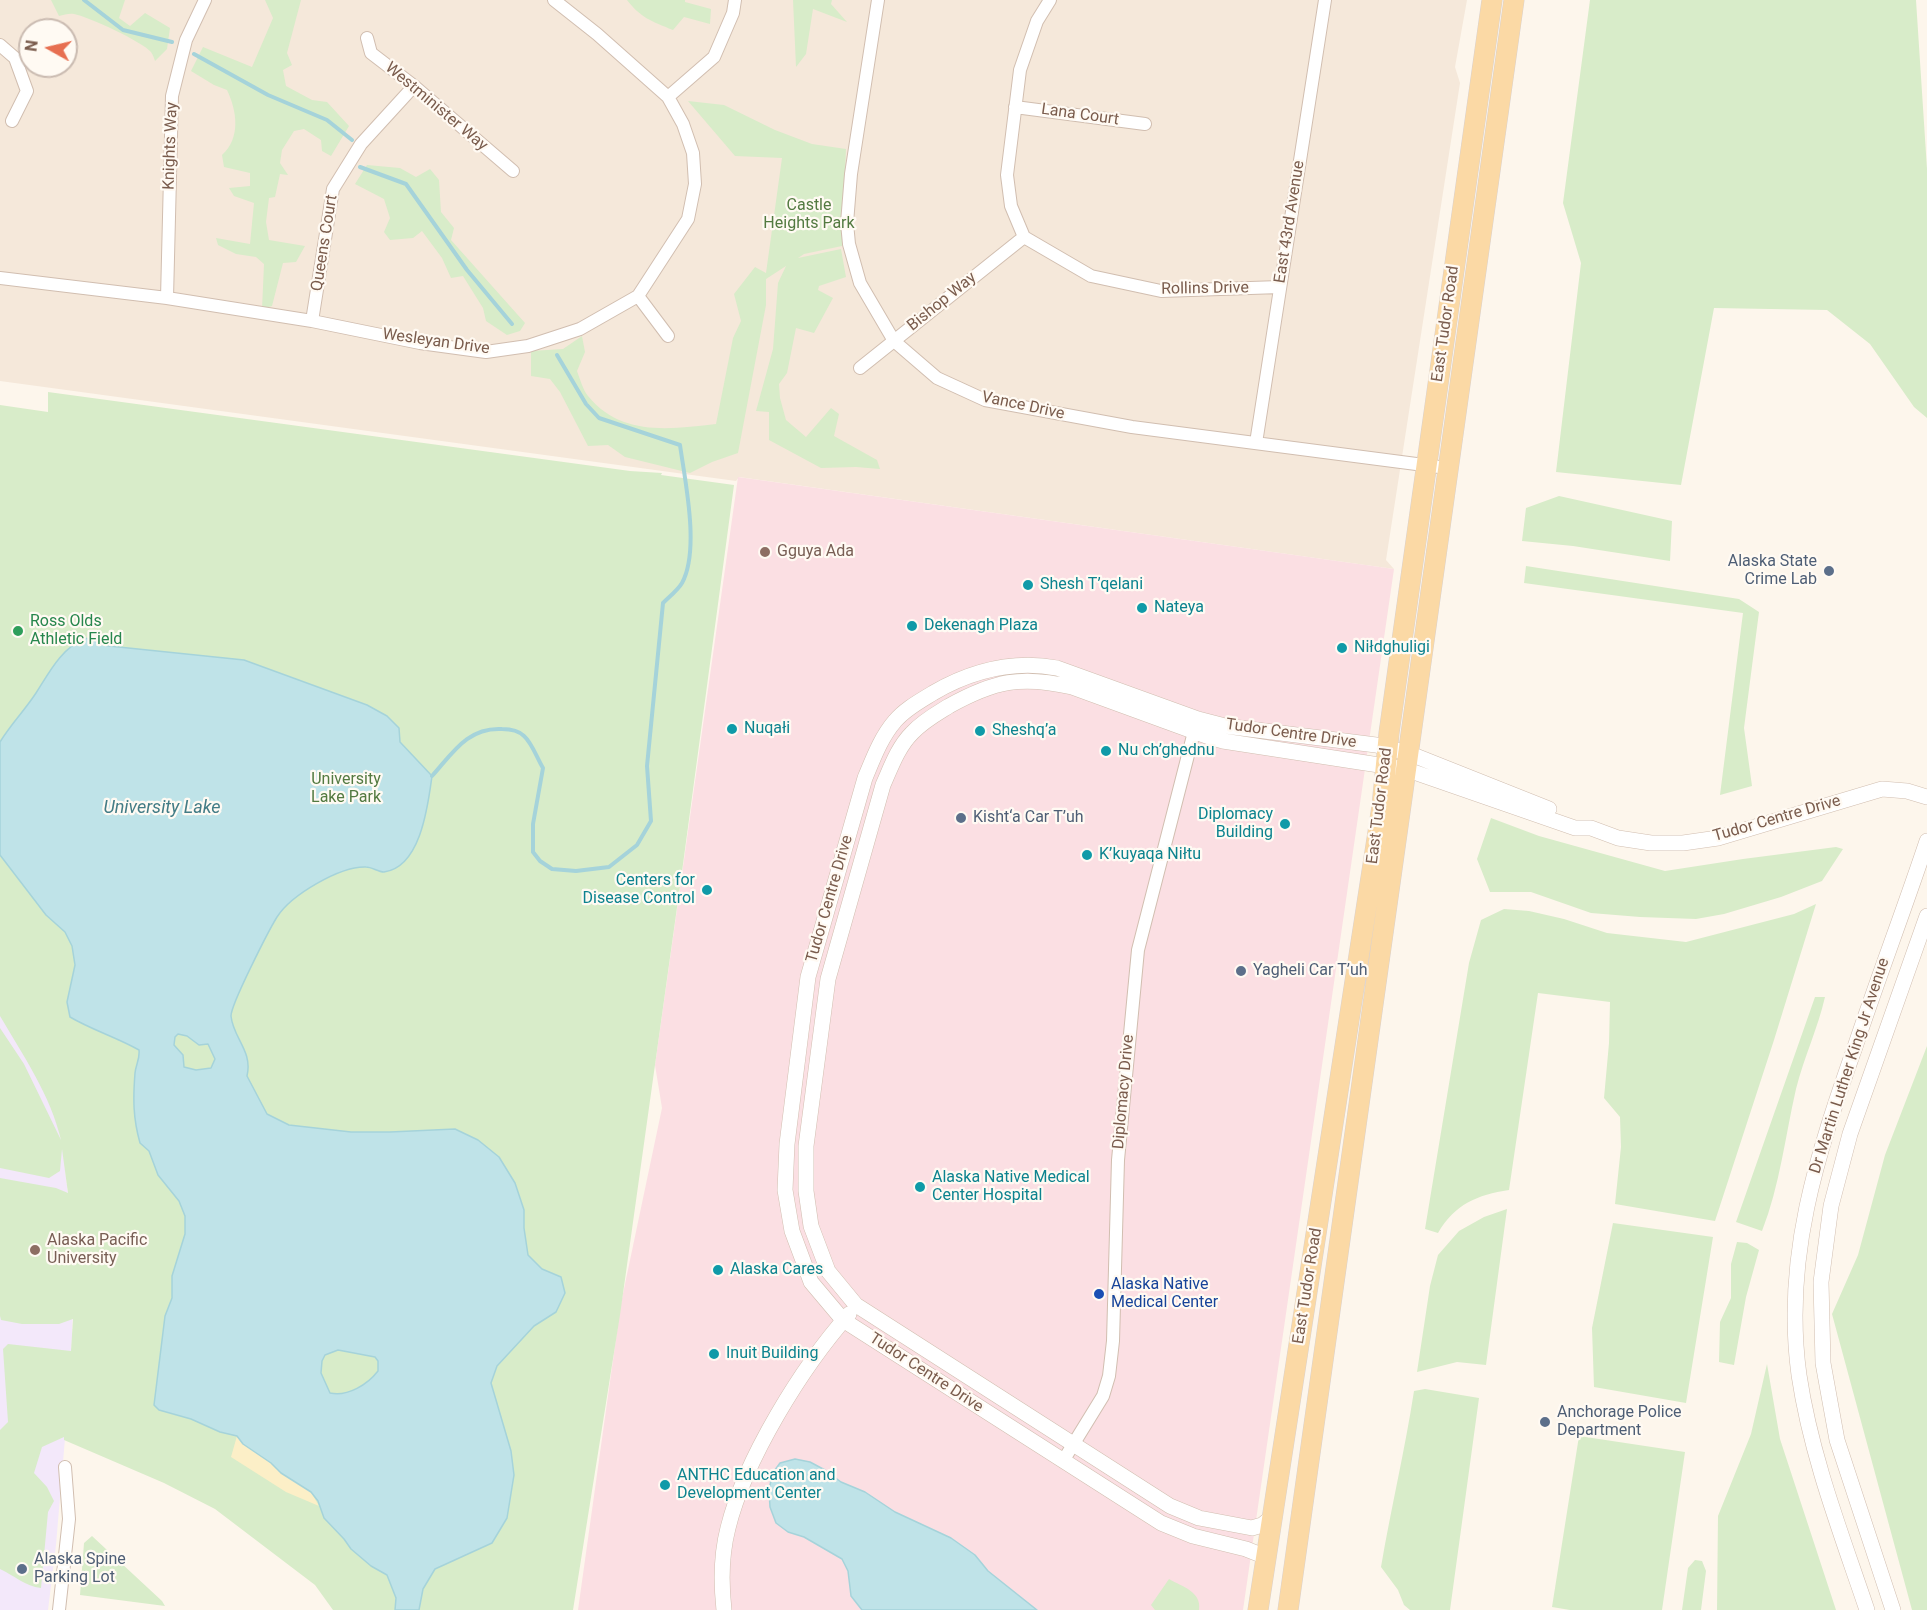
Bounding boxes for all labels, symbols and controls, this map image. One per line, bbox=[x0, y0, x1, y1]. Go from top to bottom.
north arrow bbox=[18, 18, 78, 78]
text: N bbox=[21, 39, 42, 53]
street label: Westminister Way bbox=[381, 58, 491, 156]
street label: Lana Court bbox=[1040, 100, 1120, 130]
street label: Knights Way bbox=[160, 102, 182, 190]
street label: East 43rd Avenue bbox=[1271, 159, 1309, 285]
street label: Queens Court bbox=[308, 193, 342, 293]
park label: Castle Heights Park bbox=[763, 196, 855, 234]
street label: East Tudor Road bbox=[1428, 265, 1464, 383]
street label: Bishop Way bbox=[904, 268, 980, 336]
street label: Rollins Drive bbox=[1161, 279, 1249, 299]
street label: Wesleyan Drive bbox=[381, 325, 491, 359]
street label: Vance Drive bbox=[980, 388, 1066, 424]
place label: Gguya Ada bbox=[777, 542, 854, 562]
marker: Gguya Ada bbox=[758, 545, 772, 559]
place label: Alaska State Crime Lab bbox=[1728, 552, 1817, 590]
marker: Alaska State Crime Lab bbox=[1822, 564, 1836, 578]
place label: Shesh T’qelani bbox=[1040, 575, 1143, 595]
marker: Shesh T’qelani bbox=[1021, 578, 1035, 592]
place label: Nateya bbox=[1154, 598, 1204, 618]
marker: Nateya bbox=[1135, 601, 1149, 615]
place label: Ross Olds Athletic Field bbox=[30, 612, 122, 650]
place label: Dekenagh Plaza bbox=[924, 616, 1038, 636]
marker: Dekenagh Plaza bbox=[905, 619, 919, 633]
marker: Ross Olds Athletic Field bbox=[11, 624, 25, 638]
place label: Niłdghuligi bbox=[1354, 638, 1430, 658]
marker: Niłdghuligi bbox=[1335, 641, 1349, 655]
street label: Tudor Centre Drive bbox=[1224, 715, 1358, 753]
place label: Nuqałi bbox=[744, 719, 790, 739]
place label: Sheshq’a bbox=[992, 721, 1056, 741]
marker: Nuqałi bbox=[725, 722, 739, 736]
marker: Sheshq’a bbox=[973, 724, 987, 738]
place label: Nu ch’ghednu bbox=[1118, 741, 1214, 761]
marker: Nu ch’ghednu bbox=[1099, 744, 1113, 758]
street label: East Tudor Road bbox=[1363, 747, 1397, 865]
park label: University Lake Park bbox=[311, 770, 381, 808]
street label: Tudor Centre Drive bbox=[1711, 792, 1843, 846]
water label: University Lake bbox=[103, 797, 221, 819]
place label: Diplomacy Building bbox=[1198, 805, 1273, 843]
place label: Kisht‘a Car T’uh bbox=[973, 808, 1084, 828]
marker: Kisht‘a Car T’uh bbox=[954, 811, 968, 825]
marker: Diplomacy Building bbox=[1278, 817, 1292, 831]
street label: Tudor Centre Drive bbox=[803, 833, 857, 965]
place label: K’kuyaqa Niłtu bbox=[1099, 845, 1201, 865]
marker: K’kuyaqa Niłtu bbox=[1080, 848, 1094, 862]
place label: Centers for Disease Control bbox=[583, 871, 695, 909]
marker: Centers for Disease Control bbox=[700, 883, 714, 897]
street label: Dr Martin Luther King Jr Avenue bbox=[1806, 956, 1894, 1176]
place label: Yagheli Car T’uh bbox=[1253, 961, 1368, 981]
marker: Yagheli Car T’uh bbox=[1234, 964, 1248, 978]
street label: Diplomacy Drive bbox=[1109, 1034, 1139, 1150]
place label: Alaska Native Medical Center Hospital bbox=[932, 1168, 1090, 1206]
marker: Alaska Native Medical Center Hospital bbox=[913, 1180, 927, 1194]
street label: East Tudor Road bbox=[1289, 1227, 1327, 1345]
place label: Alaska Pacific University bbox=[47, 1231, 147, 1269]
marker: Alaska Pacific University bbox=[28, 1243, 42, 1257]
place label: Alaska Cares bbox=[730, 1260, 823, 1280]
marker: Alaska Cares bbox=[711, 1263, 725, 1277]
place label: Alaska Native Medical Center bbox=[1111, 1275, 1218, 1313]
marker: Alaska Native Medical Center bbox=[1092, 1287, 1106, 1301]
street label: Tudor Centre Drive bbox=[866, 1329, 986, 1417]
place label: Inuit Building bbox=[726, 1344, 818, 1364]
marker: Inuit Building bbox=[707, 1347, 721, 1361]
place label: Anchorage Police Department bbox=[1557, 1403, 1682, 1441]
marker: Anchorage Police Department bbox=[1538, 1415, 1552, 1429]
place label: ANTHC Education and Development Center bbox=[677, 1466, 835, 1504]
marker: ANTHC Education and Development Center bbox=[658, 1478, 672, 1492]
place label: Alaska Spine Parking Lot bbox=[34, 1550, 126, 1588]
marker: Alaska Spine Parking Lot bbox=[15, 1562, 29, 1576]

